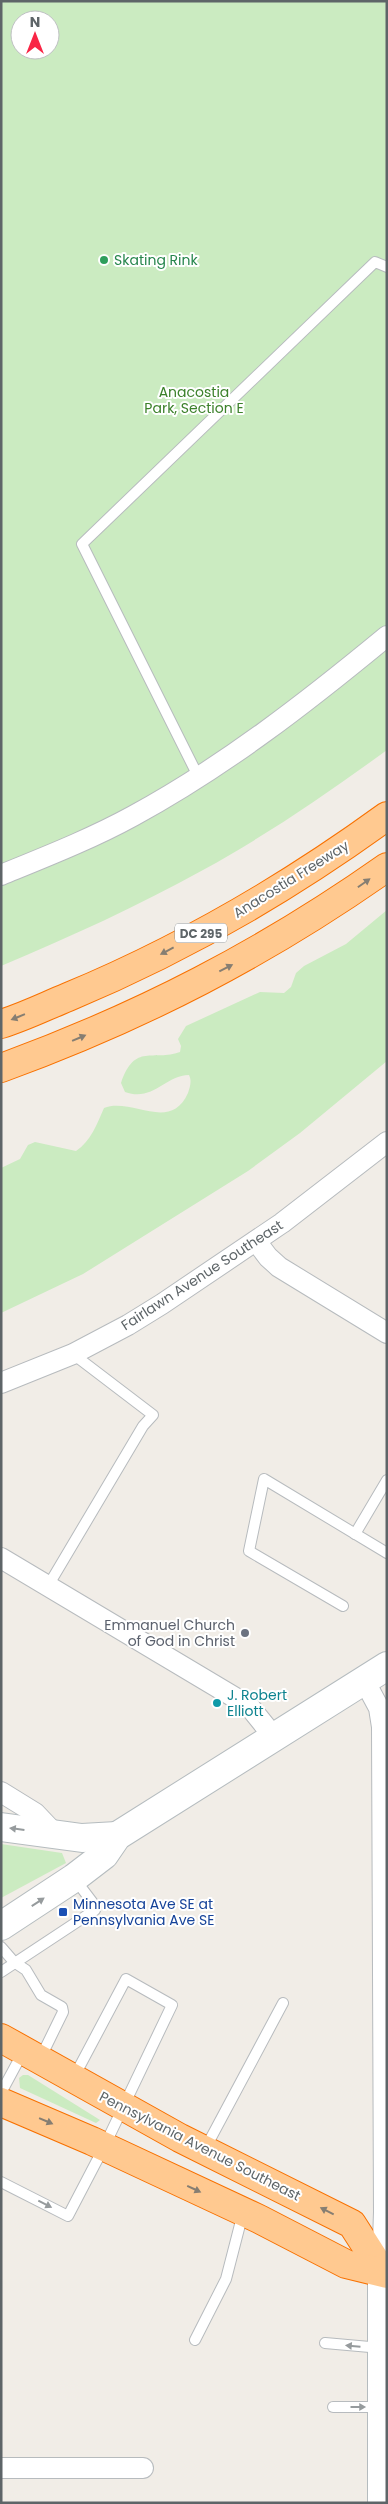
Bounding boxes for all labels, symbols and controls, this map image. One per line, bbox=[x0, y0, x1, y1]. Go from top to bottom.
north arrow bbox=[10, 10, 60, 60]
text: N bbox=[30, 12, 40, 32]
place label: Skating Rink bbox=[114, 250, 199, 270]
marker: Skating Rink bbox=[98, 254, 110, 266]
park label: Anacostia Park, Section E bbox=[144, 382, 244, 418]
street label: Anacostia Freeway bbox=[229, 835, 353, 923]
one-way arrow bbox=[358, 878, 371, 888]
road number: DC 295 bbox=[175, 924, 227, 942]
one-way arrow bbox=[159, 947, 174, 955]
one-way arrow bbox=[219, 964, 233, 972]
one-way arrow bbox=[11, 1014, 25, 1022]
one-way arrow bbox=[72, 1033, 86, 1041]
street label: Fairlawn Avenue Southeast bbox=[117, 1215, 287, 1335]
place label: Emmanuel Church of God in Christ bbox=[104, 1615, 235, 1651]
marker: Emmanuel Church of God in Christ bbox=[239, 1627, 251, 1639]
place label: J. Robert Elliott bbox=[227, 1685, 287, 1721]
marker: J. Robert Elliott bbox=[211, 1697, 223, 1709]
one-way arrow bbox=[9, 1825, 25, 1833]
place label: Minnesota Ave SE at Pennsylvania Ave SE bbox=[73, 1894, 214, 1930]
one-way arrow bbox=[31, 1898, 44, 1907]
marker: Minnesota Ave SE at Pennsylvania Ave SE bbox=[57, 1906, 69, 1918]
street label: Pennsylvania Avenue Southeast bbox=[96, 2086, 304, 2206]
one-way arrow bbox=[39, 2118, 53, 2126]
one-way arrow bbox=[187, 2185, 201, 2193]
one-way arrow bbox=[37, 2200, 52, 2208]
one-way arrow bbox=[320, 2207, 334, 2215]
one-way arrow bbox=[345, 2342, 361, 2350]
one-way arrow bbox=[350, 2403, 366, 2411]

